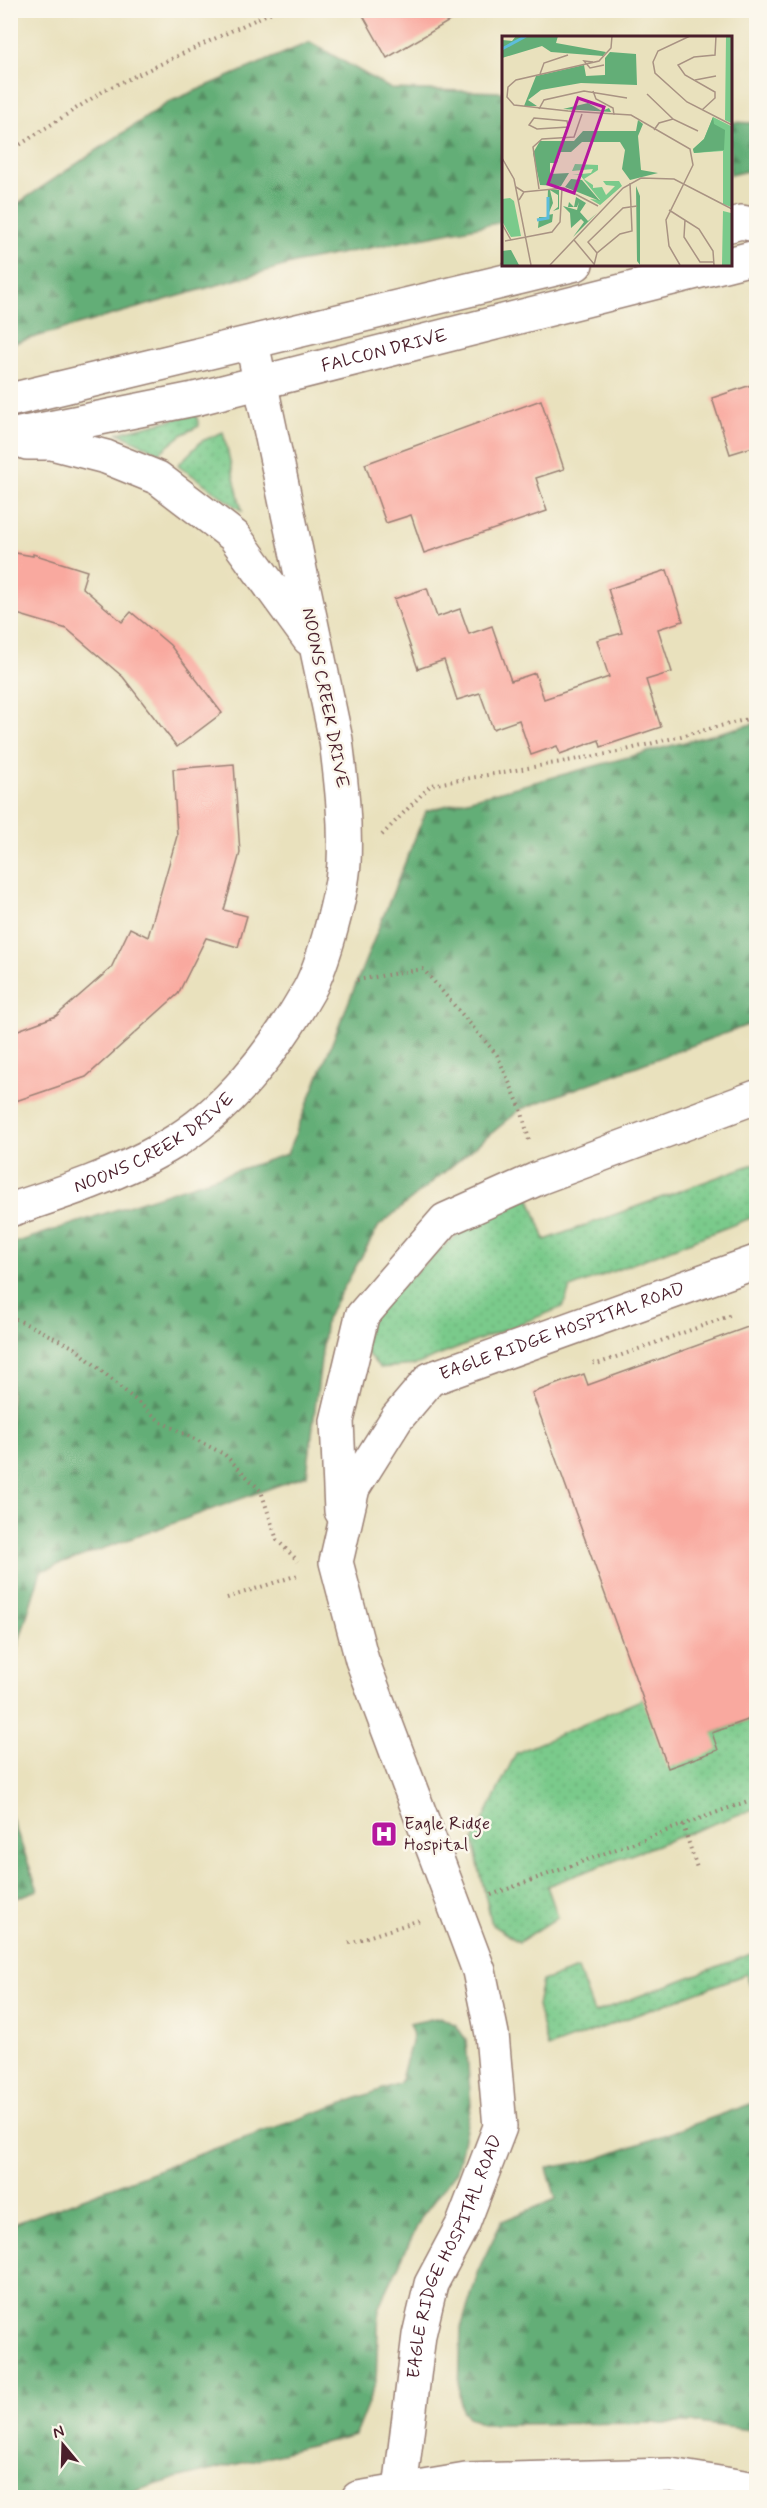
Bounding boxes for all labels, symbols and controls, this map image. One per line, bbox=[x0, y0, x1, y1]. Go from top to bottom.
inset map bbox=[502, 36, 731, 266]
street label: FALCON DRIVE bbox=[319, 324, 450, 379]
street label: NOONS CREEK DRIVE bbox=[296, 606, 354, 790]
street label: NOONS CREEK DRIVE bbox=[71, 1087, 240, 1199]
street label: EAGLE RIDGE HOSPITAL ROAD bbox=[436, 1277, 688, 1387]
place label: Eagle Ridge Hospital bbox=[404, 1812, 490, 1857]
hospital icon: Eagle Ridge Hospital bbox=[369, 1819, 399, 1849]
street label: EAGLE RIDGE HOSPITAL ROAD bbox=[402, 2131, 508, 2380]
north arrow bbox=[33, 2415, 93, 2475]
text: N bbox=[50, 2421, 67, 2444]

